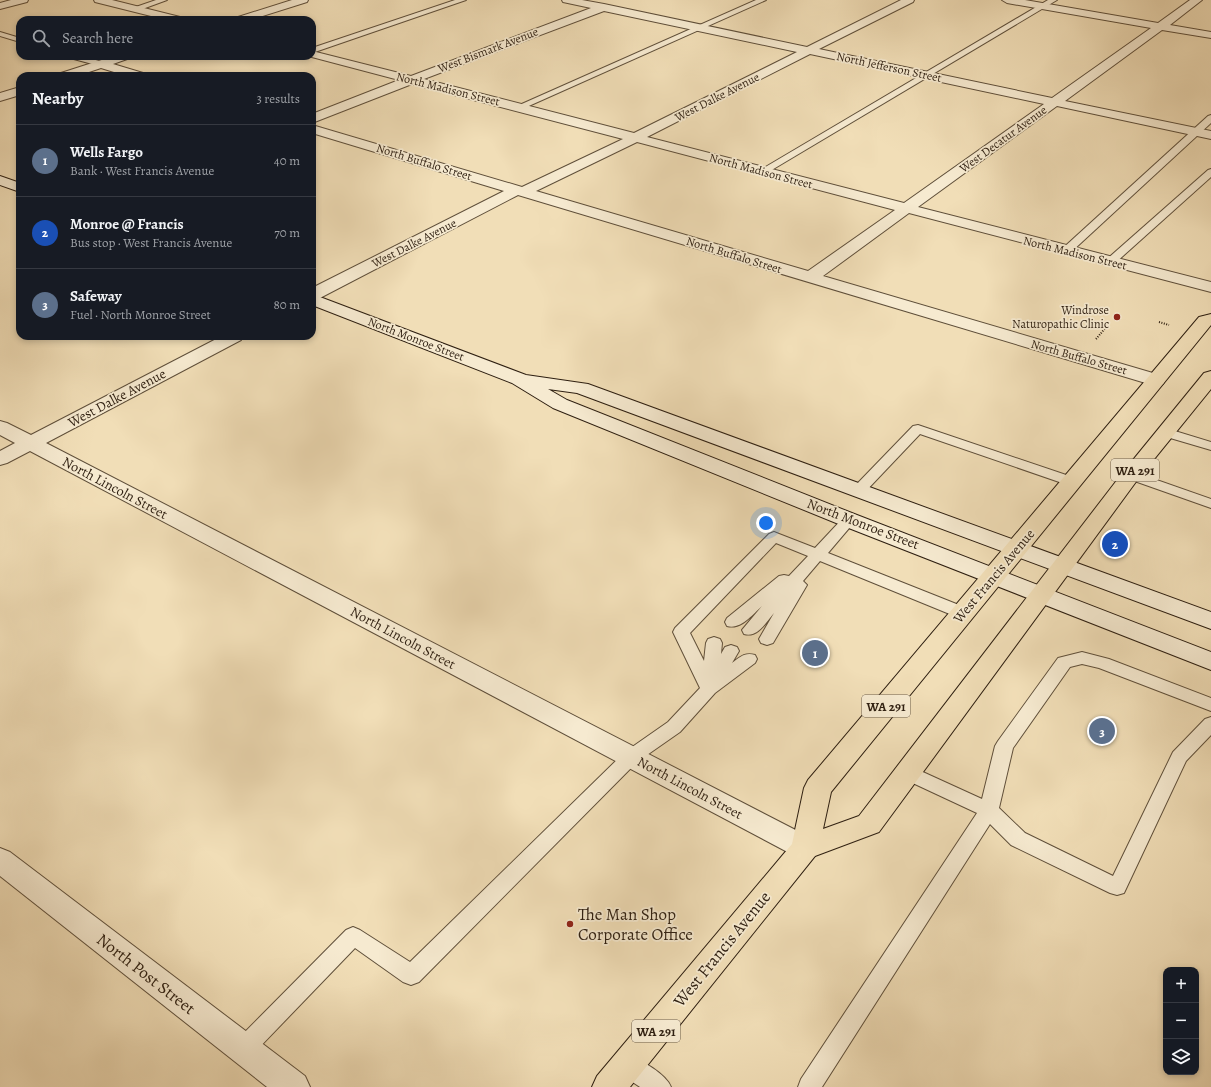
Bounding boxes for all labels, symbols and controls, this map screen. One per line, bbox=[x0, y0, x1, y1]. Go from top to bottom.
search box bbox=[16, 16, 316, 60]
street label: West Bismark Avenue bbox=[435, 23, 540, 77]
icon: search bbox=[30, 27, 52, 49]
text: Search here bbox=[62, 28, 133, 48]
street label: North Jefferson Street bbox=[835, 48, 943, 86]
street label: North Madison Street bbox=[394, 68, 502, 110]
street label: West Dalke Avenue bbox=[671, 69, 762, 126]
text: Nearby bbox=[32, 87, 83, 110]
text: 3 results bbox=[256, 90, 300, 107]
street label: West Decatur Avenue bbox=[955, 102, 1050, 177]
street label: North Buffalo Street bbox=[374, 140, 474, 184]
text: Wells Fargo bbox=[70, 142, 143, 162]
street label: North Madison Street bbox=[708, 149, 815, 193]
text: 1 bbox=[43, 152, 47, 169]
text: 40 m bbox=[274, 152, 300, 169]
text: Bank · West Francis Avenue bbox=[70, 162, 214, 179]
text: Monroe @ Francis bbox=[70, 214, 184, 234]
street label: West Dalke Avenue bbox=[368, 215, 459, 272]
text: 2 bbox=[42, 224, 48, 241]
text: 70 m bbox=[274, 224, 300, 241]
street label: North Madison Street bbox=[1021, 232, 1129, 274]
street label: North Buffalo Street bbox=[684, 233, 784, 277]
text: Bus stop · West Francis Avenue bbox=[70, 234, 232, 251]
text: Safeway bbox=[70, 286, 122, 306]
text: 3 bbox=[42, 296, 48, 313]
text: 80 m bbox=[273, 296, 300, 313]
place label: Windrose Naturopathic Clinic bbox=[1012, 302, 1109, 332]
text: Fuel · North Monroe Street bbox=[70, 306, 211, 323]
marker: Windrose Naturopathic Clinic bbox=[1112, 312, 1122, 322]
street label: North Monroe Street bbox=[366, 313, 466, 365]
street label: North Buffalo Street bbox=[1029, 336, 1129, 378]
street label: West Dalke Avenue bbox=[64, 364, 169, 432]
street label: North Lincoln Street bbox=[59, 452, 171, 524]
road number: WA 291 bbox=[1111, 459, 1159, 481]
street label: North Monroe Street bbox=[804, 494, 922, 554]
your location bbox=[756, 513, 776, 533]
street label: West Francis Avenue bbox=[948, 525, 1039, 628]
pin: 2 bbox=[1102, 529, 1128, 559]
street label: North Lincoln Street bbox=[347, 602, 459, 674]
pin: 1 bbox=[802, 638, 828, 668]
road number: WA 291 bbox=[862, 695, 910, 717]
pin: 3 bbox=[1089, 716, 1115, 746]
street label: North Lincoln Street bbox=[634, 752, 746, 824]
street label: West Francis Avenue bbox=[668, 886, 776, 1012]
place label: The Man Shop Corporate Office bbox=[578, 903, 693, 946]
marker: The Man Shop Corporate Office bbox=[565, 919, 575, 929]
street label: North Post Street bbox=[92, 928, 201, 1020]
map controls bbox=[1163, 967, 1199, 1075]
button: + bbox=[1163, 967, 1199, 1003]
button: − bbox=[1163, 1003, 1199, 1039]
road number: WA 291 bbox=[632, 1020, 680, 1042]
button: layers bbox=[1163, 1039, 1199, 1075]

